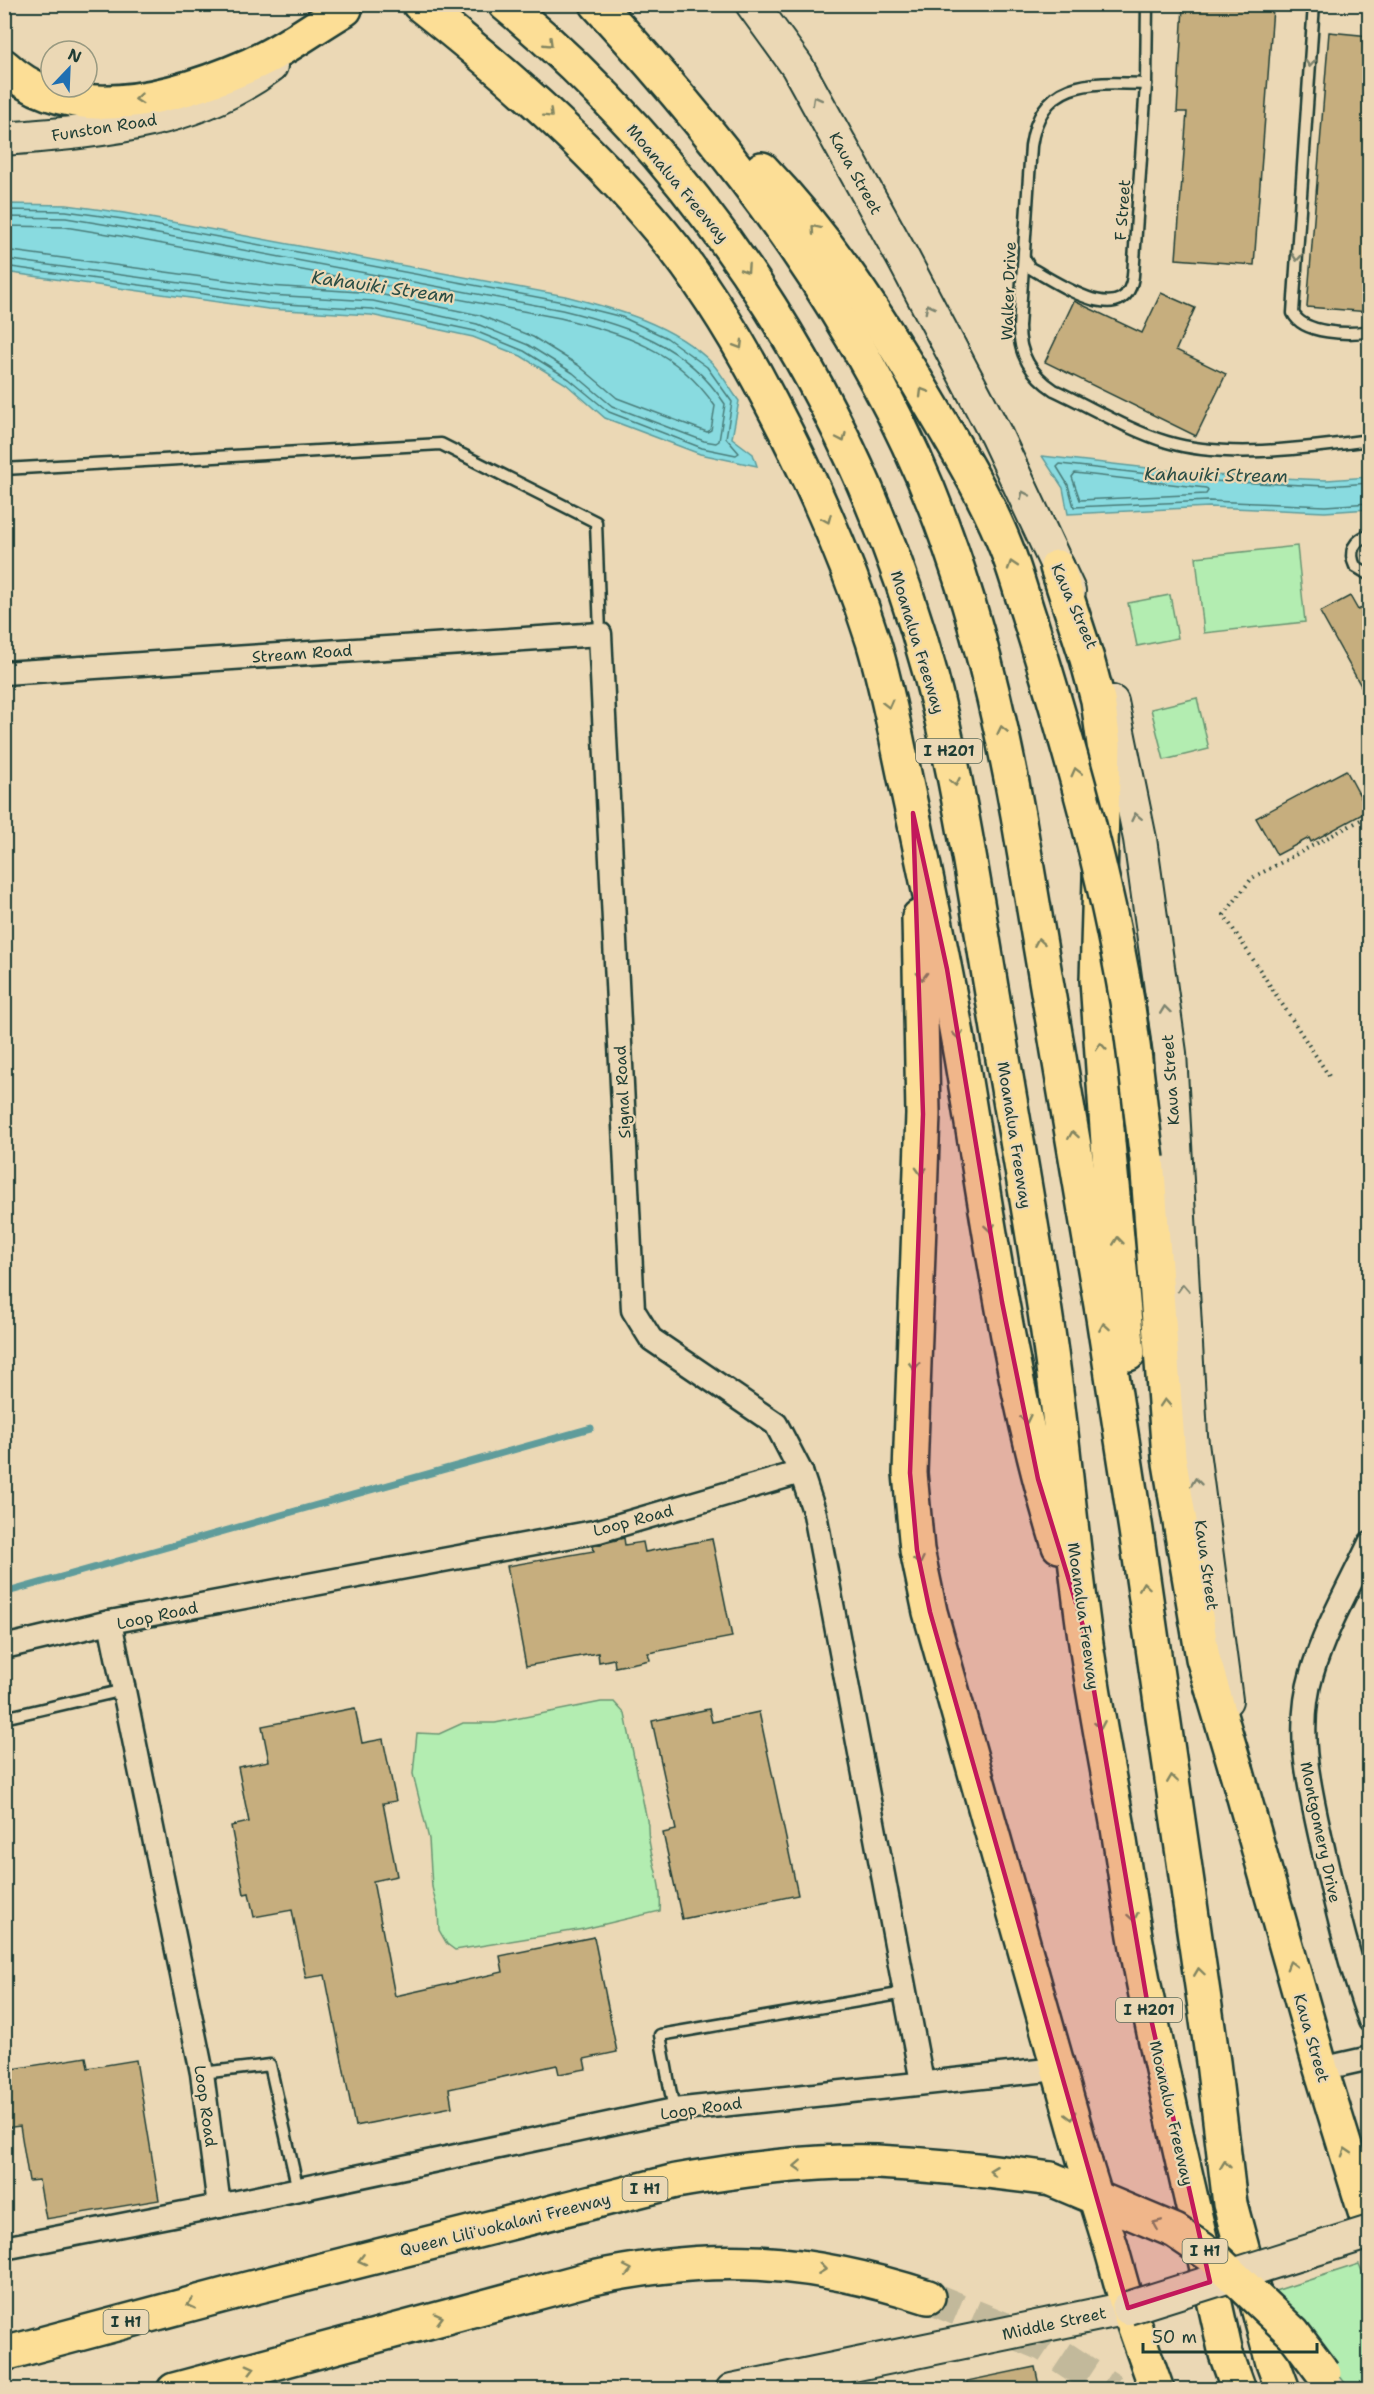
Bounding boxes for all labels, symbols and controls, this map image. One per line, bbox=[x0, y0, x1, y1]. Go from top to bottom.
one-way arrow bbox=[543, 36, 553, 47]
north arrow bbox=[39, 39, 99, 99]
text: N bbox=[65, 44, 85, 68]
one-way arrow bbox=[1303, 58, 1316, 67]
one-way arrow bbox=[135, 92, 144, 105]
one-way arrow bbox=[812, 96, 823, 106]
one-way arrow bbox=[542, 106, 553, 117]
street label: Funston Road bbox=[50, 109, 158, 146]
street label: Moanalua Freeway bbox=[622, 120, 733, 247]
street label: Kaua Street bbox=[824, 128, 887, 218]
street label: F Street bbox=[1110, 179, 1135, 241]
one-way arrow bbox=[812, 225, 823, 236]
street label: Walker Drive bbox=[996, 241, 1021, 341]
one-way arrow bbox=[1290, 253, 1303, 262]
one-way arrow bbox=[739, 262, 750, 273]
water label: Kahauiki Stream bbox=[310, 265, 456, 309]
one-way arrow bbox=[925, 304, 937, 315]
one-way arrow bbox=[731, 339, 743, 349]
one-way arrow bbox=[919, 387, 931, 398]
one-way arrow bbox=[835, 431, 847, 442]
water label: Kahauiki Stream bbox=[1144, 462, 1288, 488]
one-way arrow bbox=[1019, 490, 1031, 501]
one-way arrow bbox=[820, 513, 832, 524]
one-way arrow bbox=[1007, 560, 1019, 571]
street label: Kaua Street bbox=[1046, 560, 1103, 652]
street label: Moanalua Freeway bbox=[886, 568, 949, 716]
street label: Stream Road bbox=[251, 640, 353, 667]
one-way arrow bbox=[881, 698, 894, 708]
one-way arrow bbox=[996, 725, 1009, 735]
road number: I H201 bbox=[916, 739, 982, 763]
one-way arrow bbox=[1070, 767, 1083, 777]
one-way arrow bbox=[948, 777, 961, 787]
one-way arrow bbox=[1130, 812, 1143, 822]
one-way arrow bbox=[1034, 938, 1046, 947]
one-way arrow bbox=[916, 972, 928, 981]
one-way arrow bbox=[1159, 1005, 1171, 1014]
one-way arrow bbox=[951, 1031, 963, 1040]
street label: Kaua Street bbox=[1157, 1034, 1184, 1126]
one-way arrow bbox=[1095, 1042, 1108, 1051]
street label: Signal Road bbox=[610, 1045, 635, 1139]
street label: Moanalua Freeway bbox=[993, 1060, 1037, 1210]
one-way arrow bbox=[1067, 1130, 1079, 1139]
one-way arrow bbox=[915, 1167, 928, 1176]
one-way arrow bbox=[983, 1223, 995, 1232]
one-way arrow bbox=[1112, 1237, 1125, 1246]
one-way arrow bbox=[1176, 1283, 1189, 1292]
one-way arrow bbox=[1099, 1322, 1111, 1332]
one-way arrow bbox=[907, 1362, 920, 1371]
one-way arrow bbox=[1159, 1399, 1172, 1408]
one-way arrow bbox=[1019, 1414, 1032, 1424]
one-way arrow bbox=[1191, 1478, 1203, 1487]
street label: Loop Road bbox=[591, 1500, 676, 1541]
street label: Kaua Street bbox=[1190, 1518, 1223, 1612]
street label: Moanalua Freeway bbox=[1063, 1541, 1104, 1691]
one-way arrow bbox=[912, 1555, 925, 1565]
one-way arrow bbox=[1138, 1581, 1150, 1590]
street label: Loop Road bbox=[115, 1597, 200, 1634]
one-way arrow bbox=[1093, 1719, 1106, 1729]
street label: Montgomery Drive bbox=[1295, 1760, 1346, 1905]
one-way arrow bbox=[1166, 1774, 1178, 1783]
one-way arrow bbox=[1126, 1912, 1138, 1922]
one-way arrow bbox=[1286, 1960, 1299, 1970]
one-way arrow bbox=[1194, 1967, 1206, 1976]
street label: Kaua Street bbox=[1289, 1991, 1334, 2085]
road number: I H201 bbox=[1116, 1998, 1182, 2022]
street label: Moanalua Freeway bbox=[1145, 2038, 1198, 2188]
street label: Loop Road bbox=[189, 2064, 222, 2148]
street label: Loop Road bbox=[659, 2092, 743, 2125]
one-way arrow bbox=[1064, 2110, 1076, 2121]
one-way arrow bbox=[1341, 2147, 1353, 2158]
one-way arrow bbox=[794, 2160, 803, 2173]
one-way arrow bbox=[1219, 2160, 1232, 2170]
one-way arrow bbox=[988, 2165, 997, 2178]
road number: I H1 bbox=[622, 2177, 668, 2201]
street label: Queen Liliʻuokalani Freeway bbox=[398, 2188, 613, 2261]
one-way arrow bbox=[1153, 2219, 1164, 2231]
road number: I H1 bbox=[1182, 2239, 1228, 2263]
one-way arrow bbox=[357, 2253, 368, 2265]
one-way arrow bbox=[818, 2263, 827, 2275]
one-way arrow bbox=[623, 2264, 633, 2277]
one-way arrow bbox=[186, 2297, 197, 2309]
street label: Middle Street bbox=[1000, 2302, 1108, 2345]
road number: I H1 bbox=[104, 2310, 148, 2334]
one-way arrow bbox=[434, 2313, 444, 2326]
scale bar bbox=[1143, 2316, 1317, 2354]
text: 50 m bbox=[1152, 2325, 1197, 2349]
one-way arrow bbox=[245, 2364, 256, 2376]

